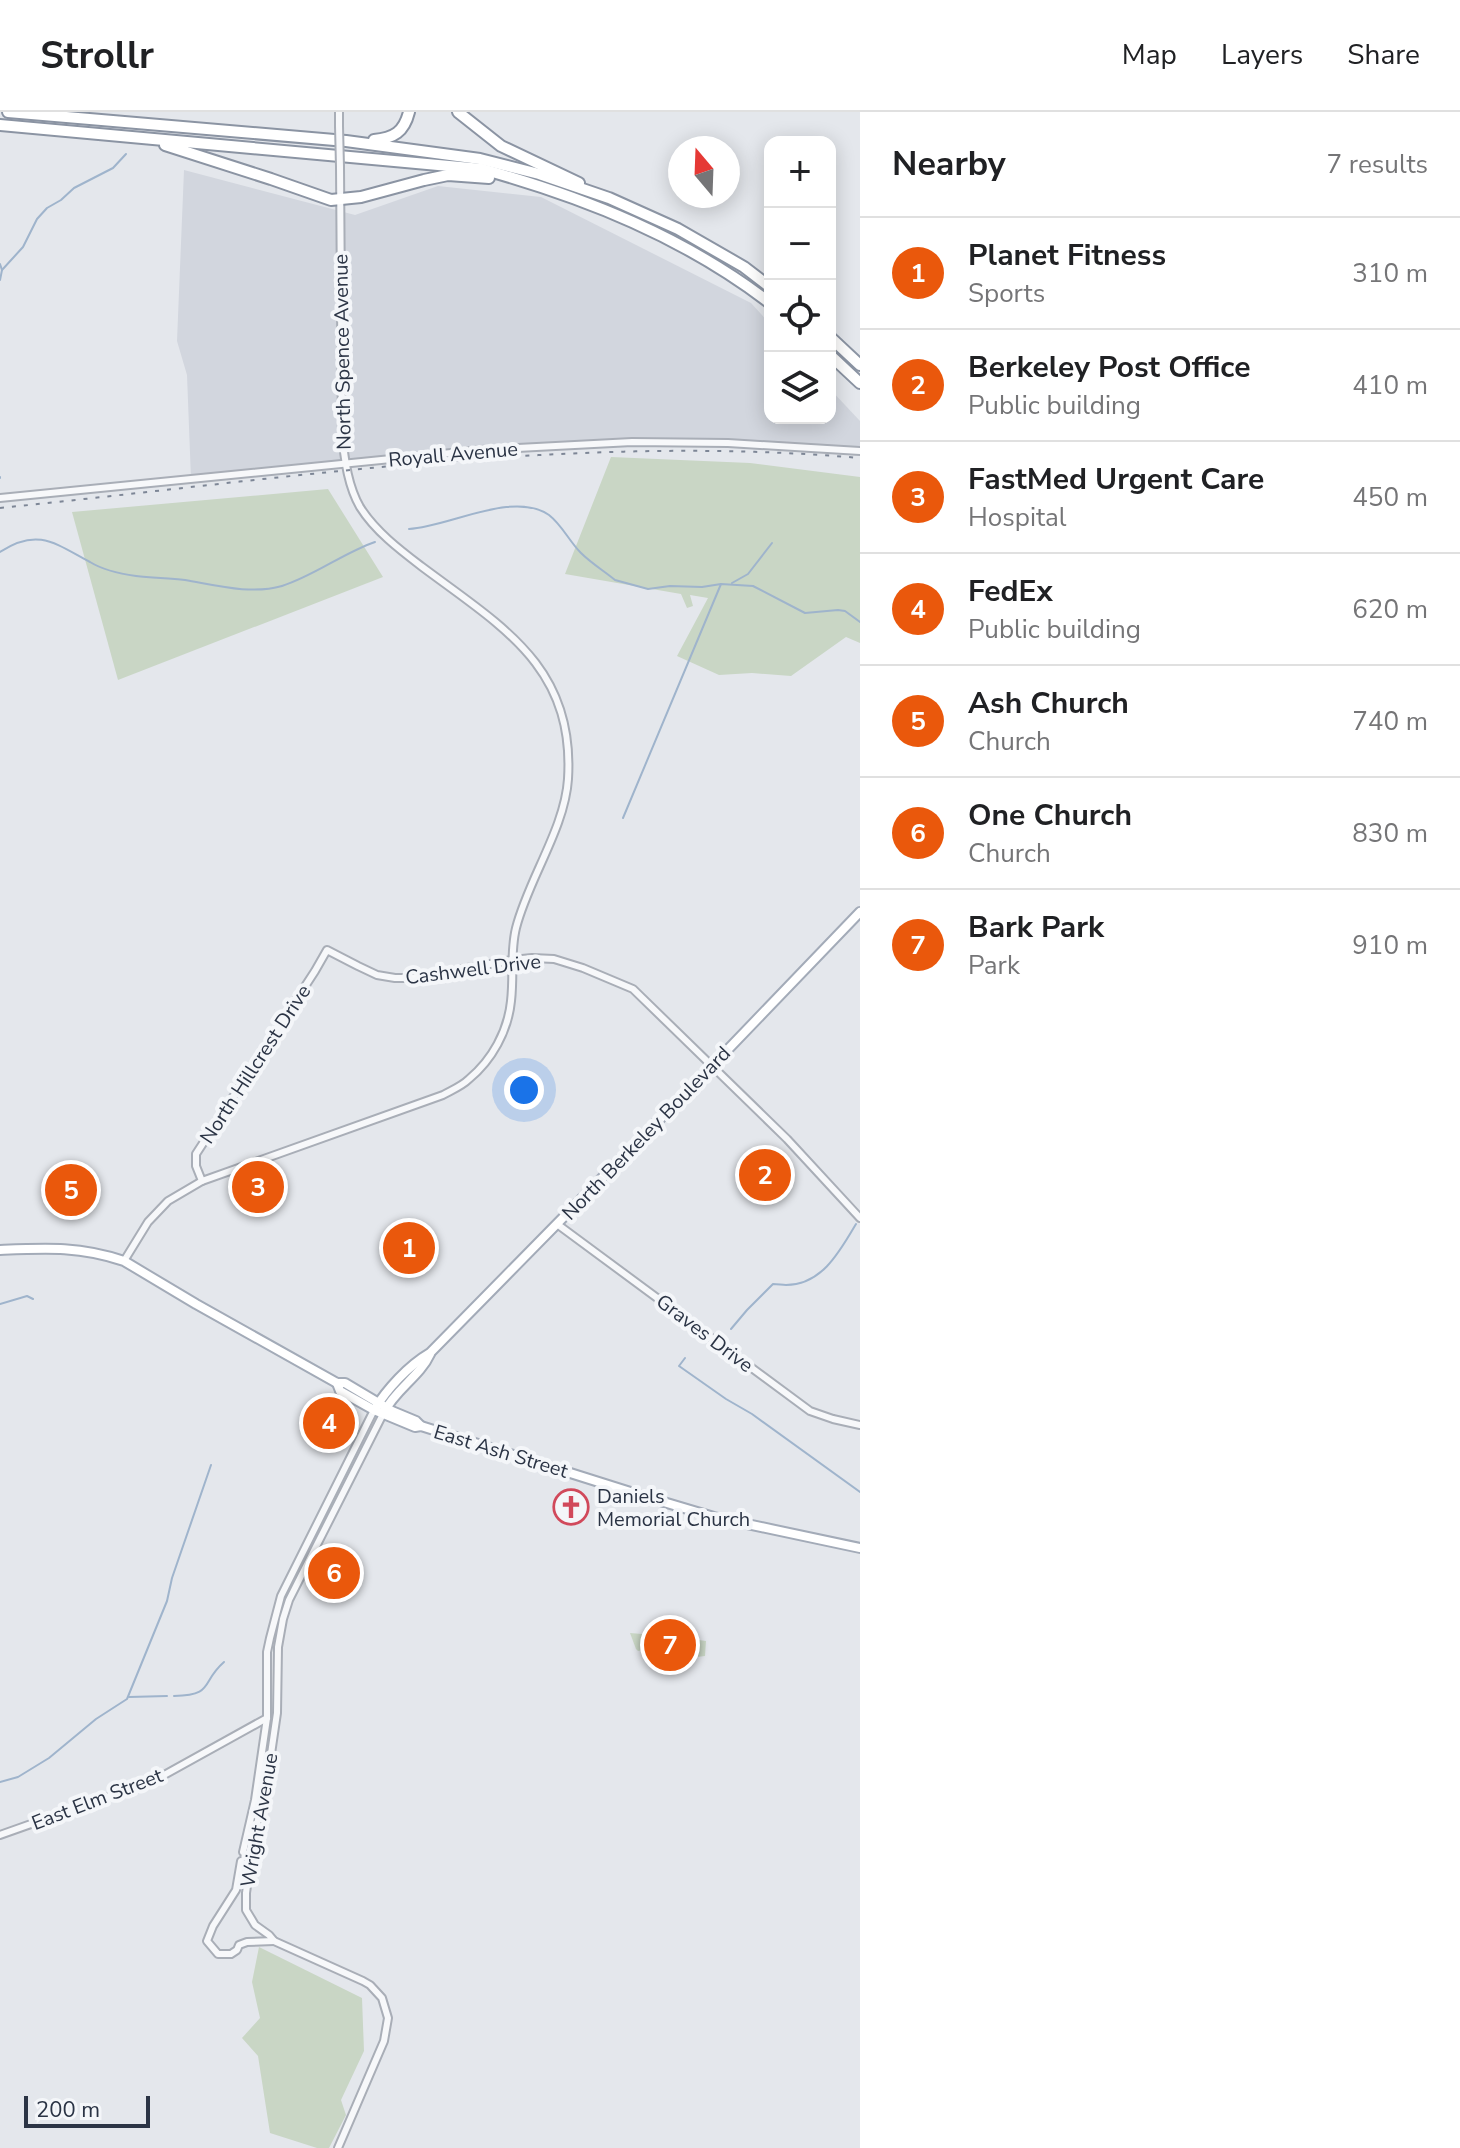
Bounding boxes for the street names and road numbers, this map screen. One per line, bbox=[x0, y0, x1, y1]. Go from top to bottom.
street label: North Spence Avenue bbox=[327, 254, 358, 450]
street label: Royall Avenue bbox=[387, 435, 519, 474]
street label: Cashwell Drive bbox=[404, 948, 542, 991]
street label: North Hillcrest Drive bbox=[194, 979, 317, 1149]
street label: North Berkeley Boulevard bbox=[556, 1040, 737, 1226]
street label: Graves Drive bbox=[651, 1288, 759, 1379]
street label: East Ash Street bbox=[430, 1418, 572, 1485]
street label: Wright Avenue bbox=[234, 1751, 285, 1889]
street label: East Elm Street bbox=[28, 1762, 167, 1837]

